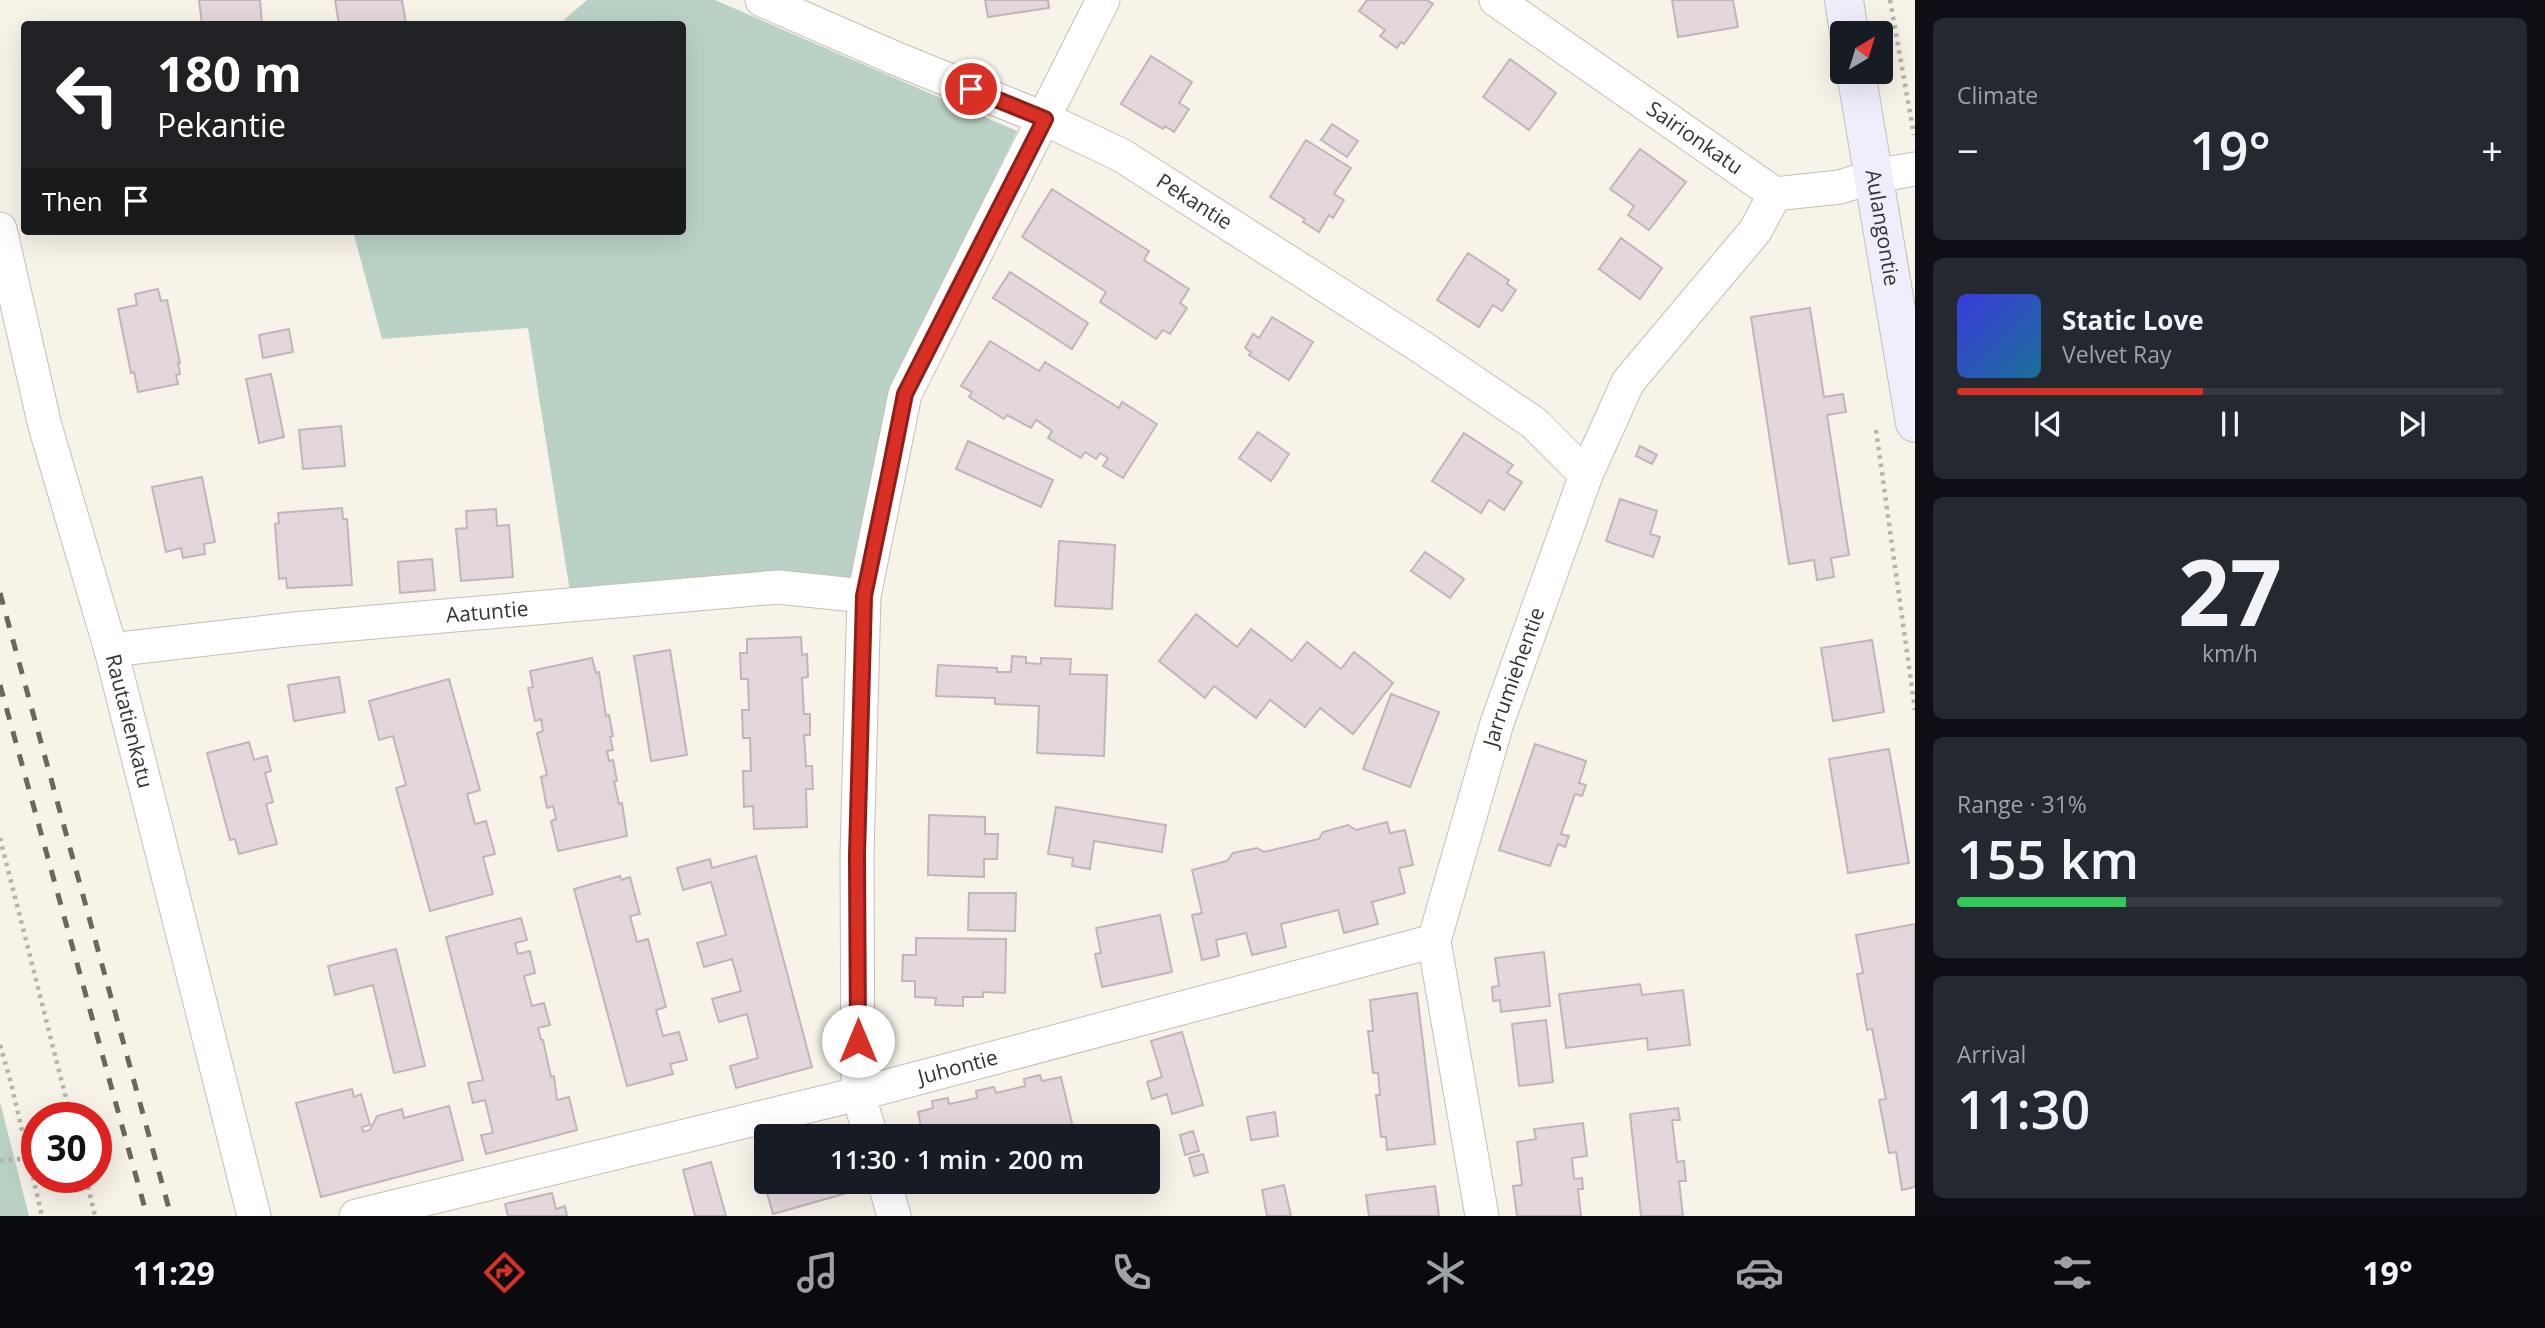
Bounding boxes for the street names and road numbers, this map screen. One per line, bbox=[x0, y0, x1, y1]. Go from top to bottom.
street label: Sairionkatu bbox=[1642, 94, 1749, 181]
street label: Pekantie bbox=[1152, 166, 1238, 236]
street label: Aulangontie bbox=[1860, 167, 1907, 288]
street label: Aatuntie bbox=[445, 594, 529, 629]
street label: Jarrumiehentie bbox=[1475, 603, 1550, 752]
street label: Rautatienkatu bbox=[100, 651, 160, 791]
street label: Juhontie bbox=[913, 1042, 1001, 1091]

